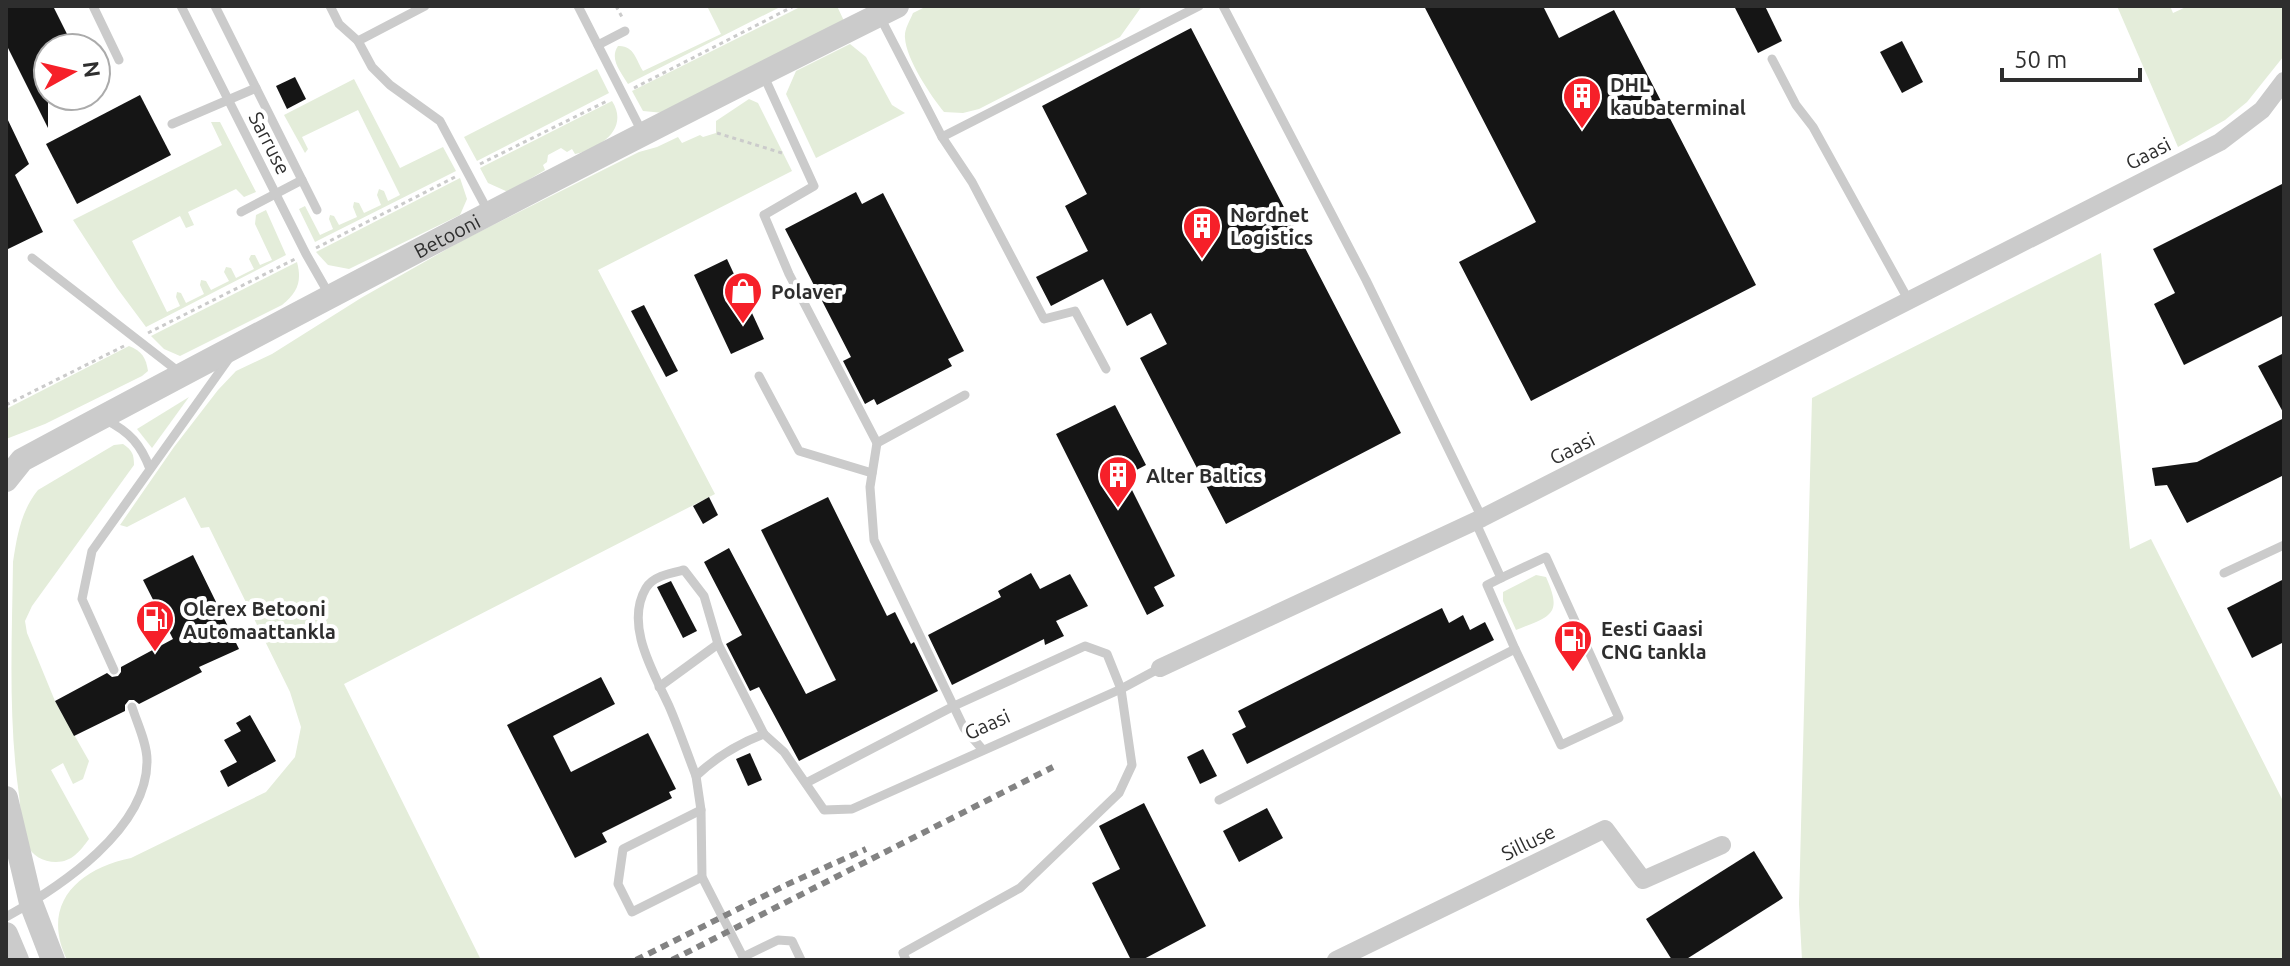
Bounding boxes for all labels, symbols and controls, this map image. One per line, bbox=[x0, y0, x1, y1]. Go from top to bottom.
north arrow bbox=[32, 32, 112, 112]
scale bar bbox=[2002, 32, 2140, 82]
text: 50 m bbox=[2014, 46, 2067, 73]
text: N bbox=[79, 59, 106, 79]
place label: DHL kaubaterminal bbox=[1610, 73, 1746, 119]
building icon: DHL kaubaterminal bbox=[1561, 75, 1603, 130]
street label: Sarruse bbox=[245, 108, 295, 178]
street label: Gaasi bbox=[2122, 132, 2174, 174]
place label: Nordnet Logistics bbox=[1230, 203, 1313, 249]
building icon: Nordnet Logistics bbox=[1181, 205, 1223, 260]
street label: Betooni bbox=[410, 209, 484, 262]
shop icon: Polaver bbox=[722, 270, 764, 325]
place label: Polaver bbox=[771, 280, 843, 303]
street label: Gaasi bbox=[1546, 427, 1598, 469]
building icon: Alter Baltics bbox=[1097, 454, 1139, 509]
place label: Alter Baltics bbox=[1146, 464, 1263, 487]
place label: Olerex Betooni Automaattankla bbox=[183, 597, 336, 643]
fuel station icon: Olerex Betooni Automaattankla bbox=[134, 598, 176, 653]
place label: Eesti Gaasi CNG tankla bbox=[1601, 617, 1707, 663]
fuel station icon: Eesti Gaasi CNG tankla bbox=[1552, 618, 1594, 673]
street label: Gaasi bbox=[961, 704, 1013, 744]
street label: Silluse bbox=[1497, 819, 1559, 865]

